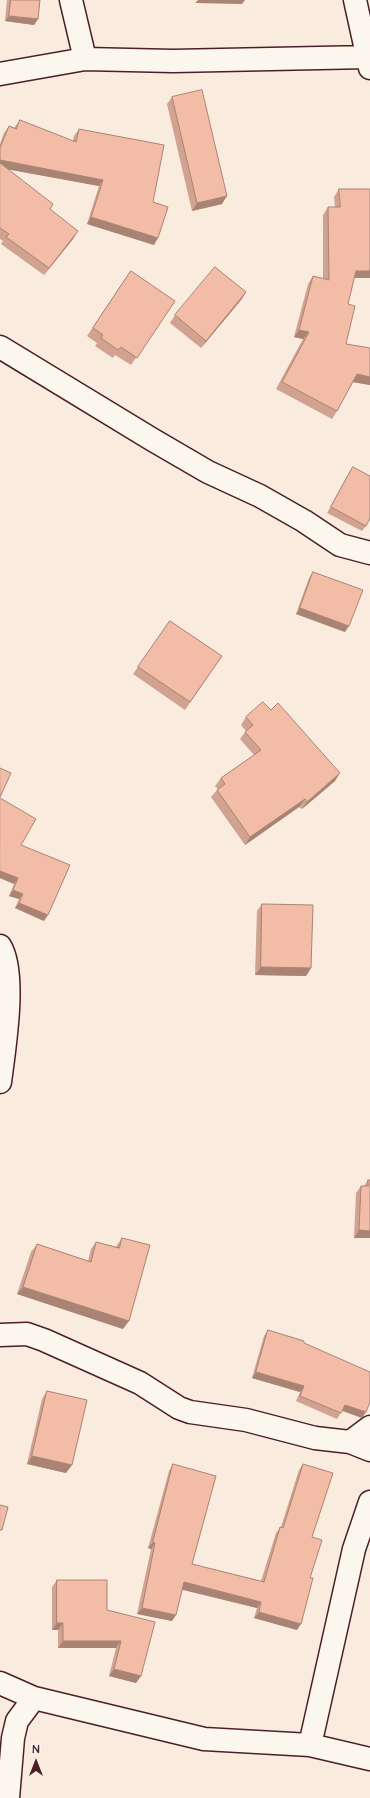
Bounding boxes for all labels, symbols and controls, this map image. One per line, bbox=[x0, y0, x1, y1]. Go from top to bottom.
north arrow bbox=[16, 1742, 56, 1782]
text: N bbox=[33, 1742, 39, 1757]

